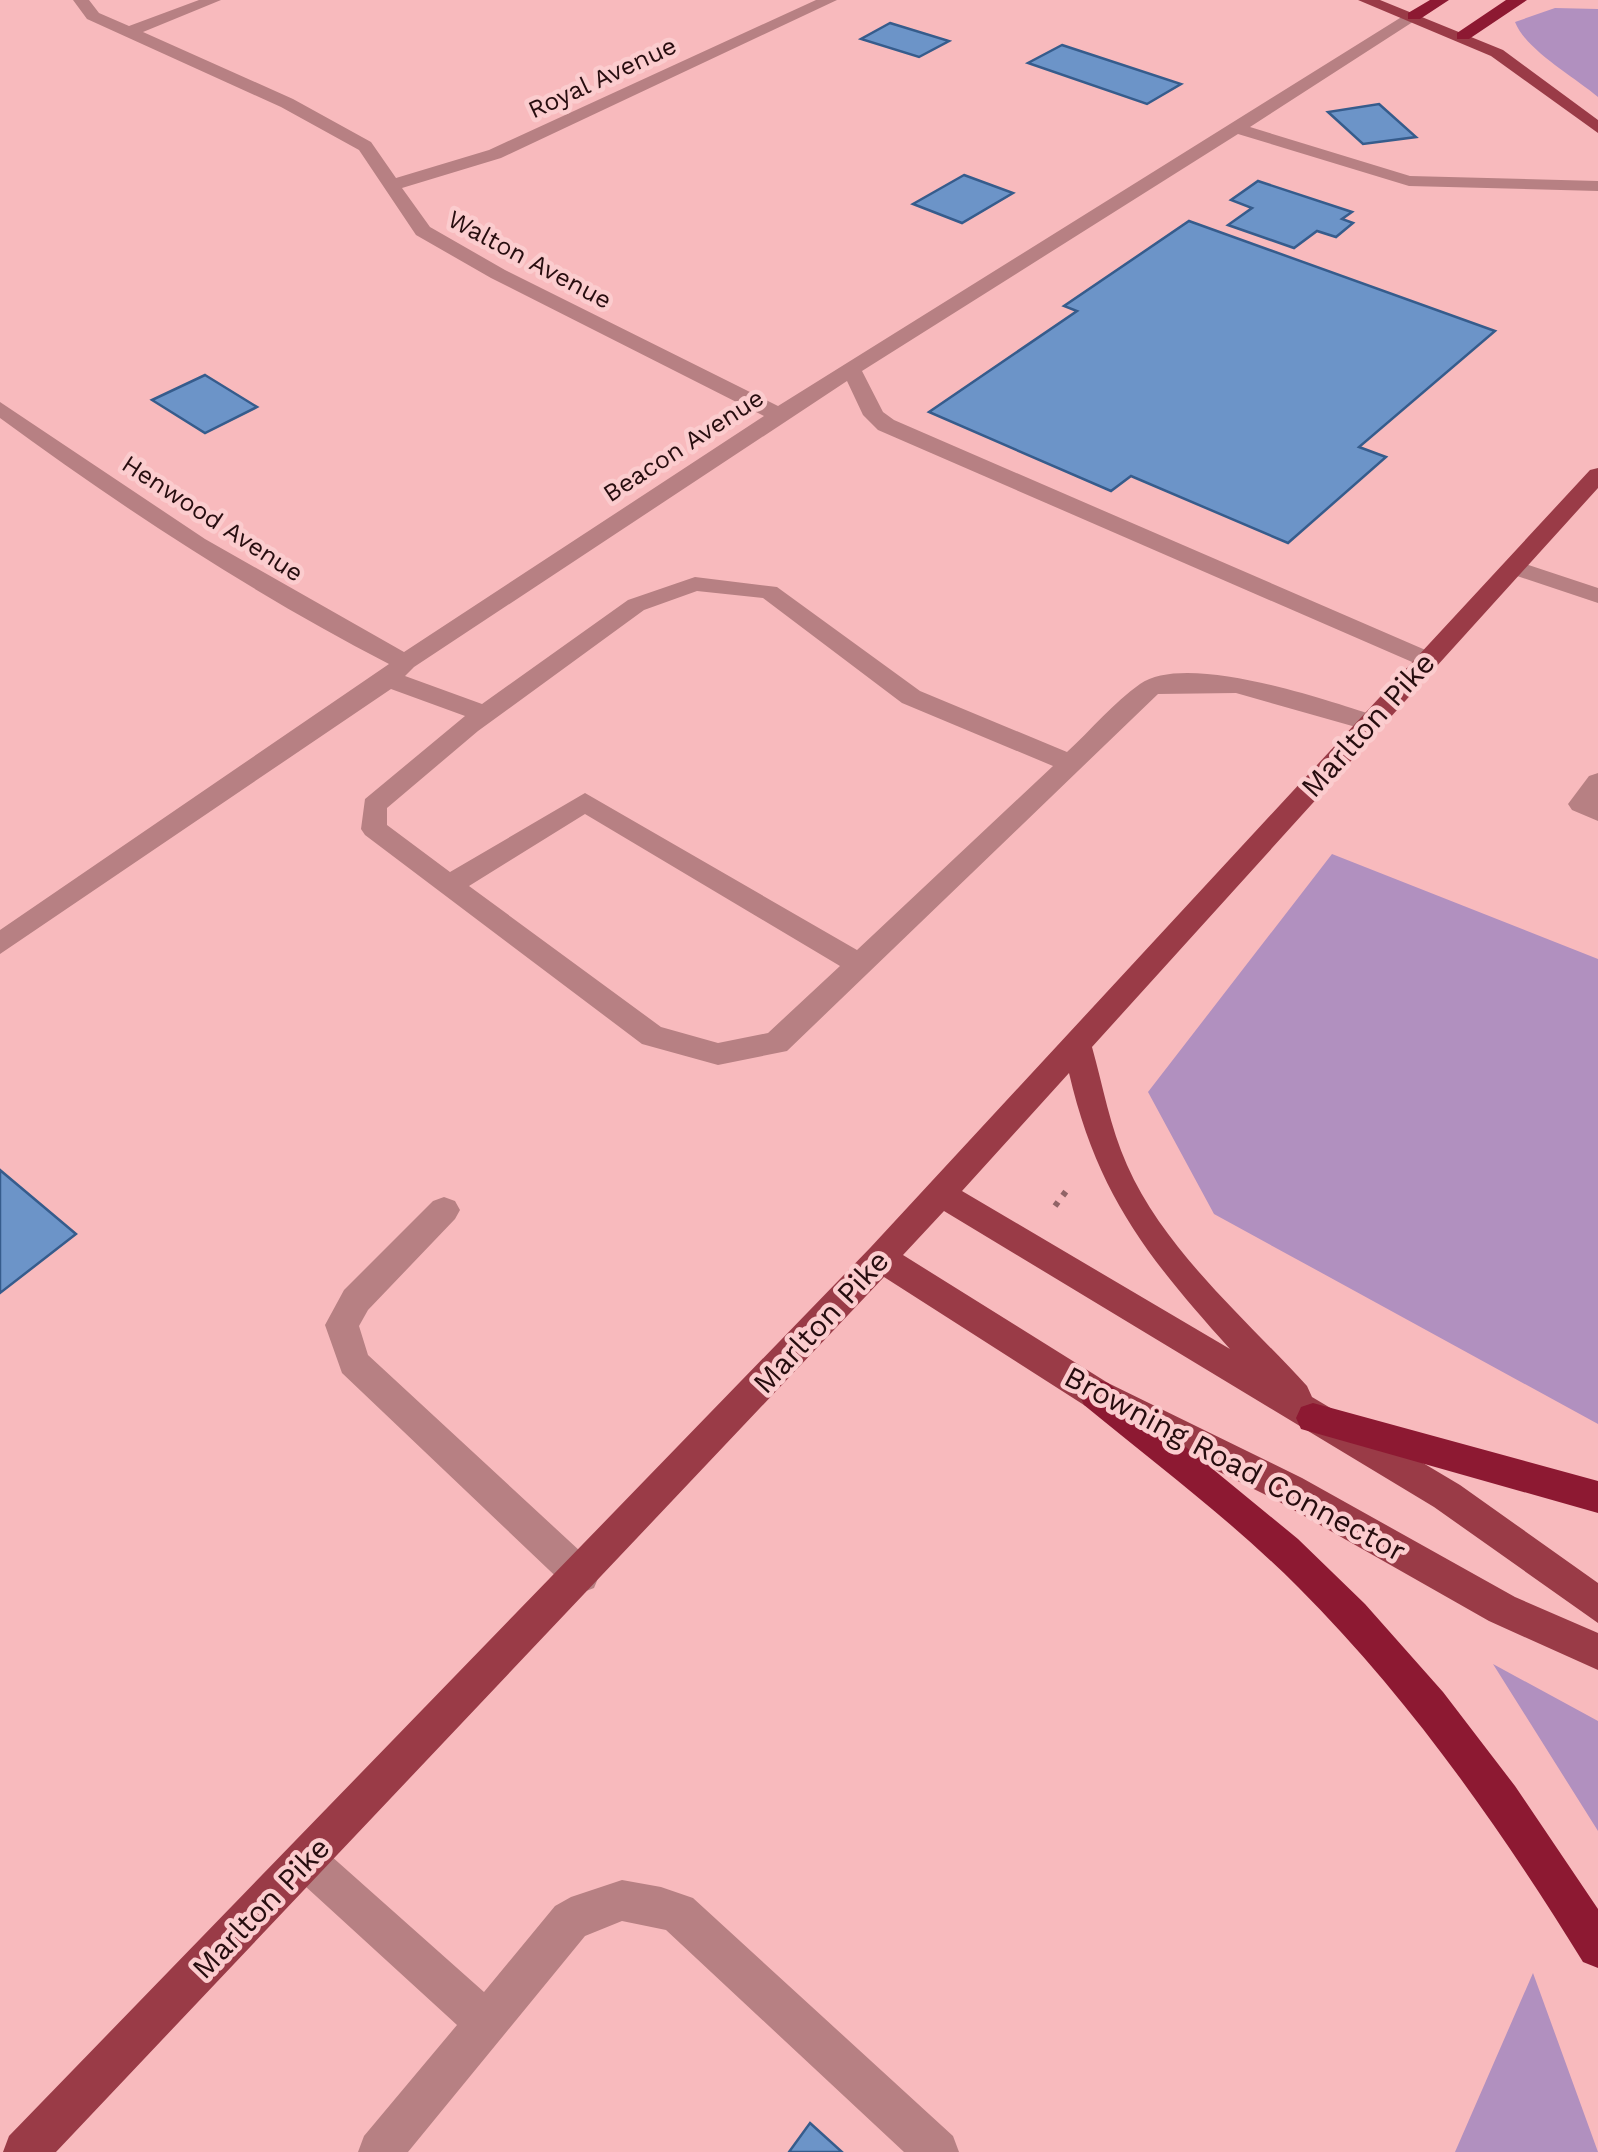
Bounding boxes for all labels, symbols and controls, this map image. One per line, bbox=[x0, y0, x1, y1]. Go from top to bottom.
street label: Royal Avenue bbox=[523, 30, 681, 124]
street label: Walton Avenue bbox=[443, 204, 617, 315]
street label: Beacon Avenue bbox=[598, 383, 769, 508]
street label: Henwood Avenue bbox=[117, 449, 309, 588]
street label: Marlton Pike bbox=[1294, 645, 1442, 804]
street label: Marlton Pike bbox=[746, 1243, 896, 1400]
street label: Browning Road Connector bbox=[1059, 1359, 1412, 1569]
street label: Marlton Pike bbox=[185, 1830, 337, 1986]

